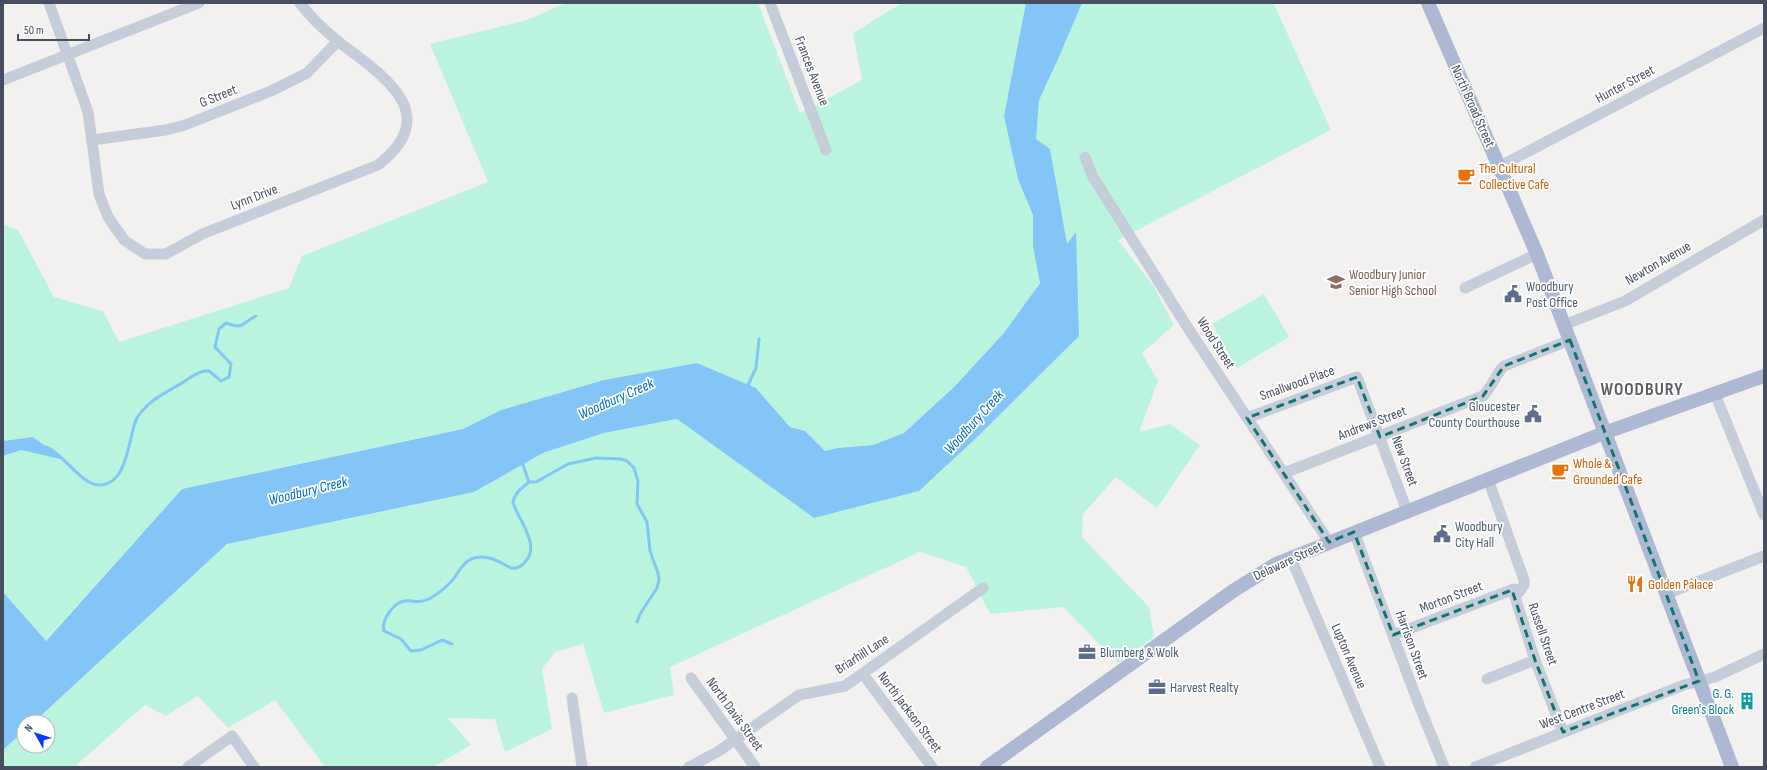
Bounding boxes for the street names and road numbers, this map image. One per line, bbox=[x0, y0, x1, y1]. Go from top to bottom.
street label: Frances Avenue bbox=[791, 34, 833, 108]
street label: Hunter Street bbox=[1592, 61, 1658, 107]
street label: North Broad Street bbox=[1447, 62, 1499, 150]
street label: G Street bbox=[197, 81, 239, 111]
street label: Lynn Drive bbox=[228, 180, 280, 214]
street label: Newton Avenue bbox=[1622, 237, 1694, 289]
street label: Wood Street bbox=[1193, 314, 1239, 372]
street label: Smallwood Place bbox=[1257, 362, 1337, 404]
street label: Andrews Street bbox=[1334, 402, 1409, 444]
street label: New Street bbox=[1388, 433, 1422, 489]
street label: Delaware Street bbox=[1251, 538, 1325, 584]
street label: Morton Street bbox=[1417, 577, 1485, 617]
street label: Russell Street bbox=[1524, 601, 1562, 667]
street label: Harrison Street bbox=[1392, 608, 1432, 682]
street label: Lupton Avenue bbox=[1328, 621, 1370, 691]
street label: Briarhill Lane bbox=[832, 630, 892, 678]
street label: North Jackson Street bbox=[874, 668, 946, 756]
street label: North Davis Street bbox=[703, 674, 767, 754]
street label: West Centre Street bbox=[1537, 685, 1627, 733]

